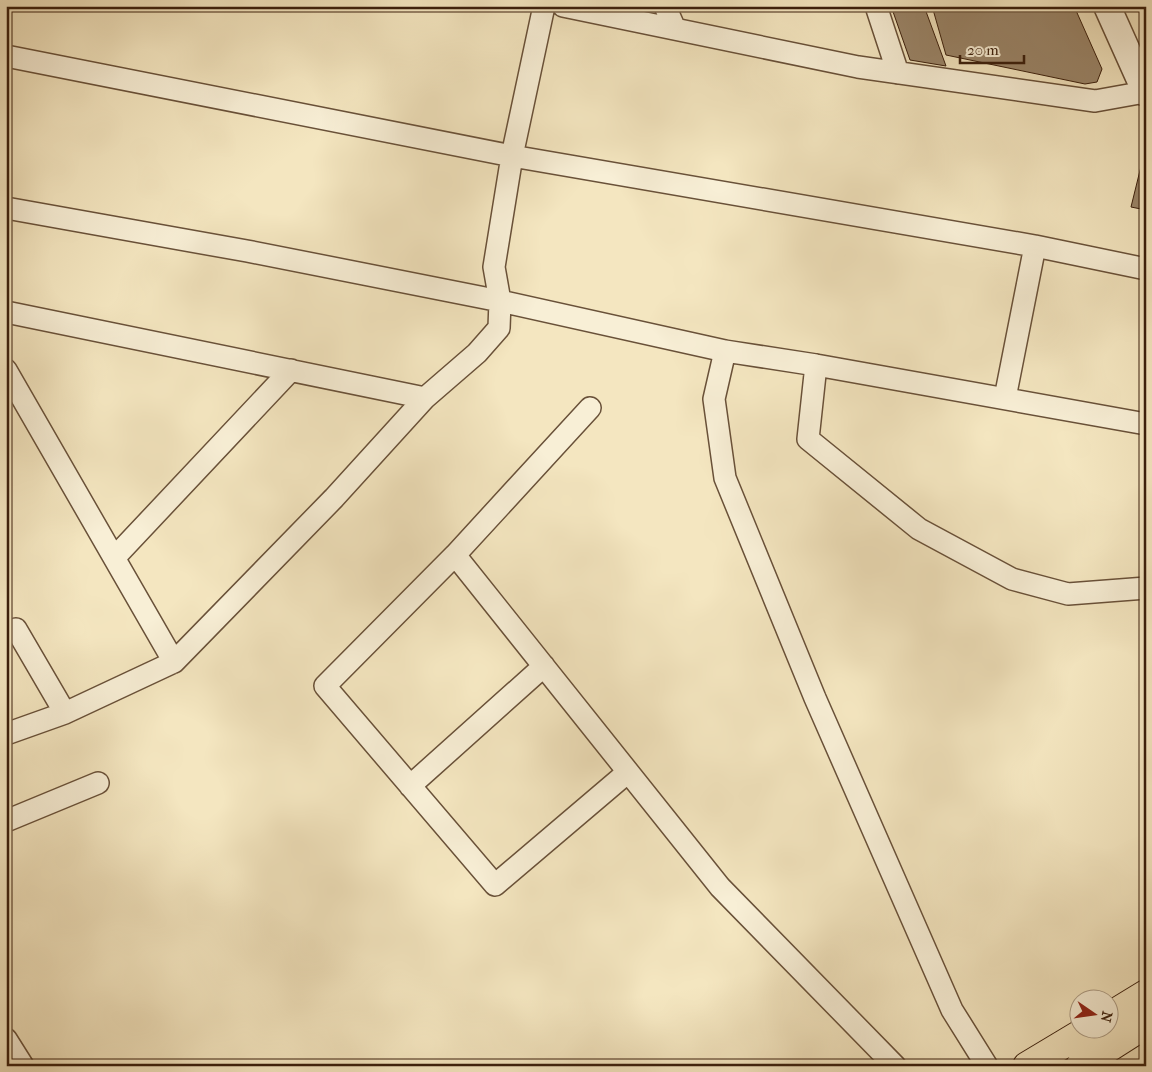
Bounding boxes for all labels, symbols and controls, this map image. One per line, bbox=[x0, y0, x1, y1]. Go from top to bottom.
scale bar bbox=[960, 32, 1023, 64]
text: 20 m bbox=[967, 41, 999, 59]
north arrow bbox=[1070, 990, 1120, 1040]
text: N bbox=[1097, 1010, 1116, 1024]

